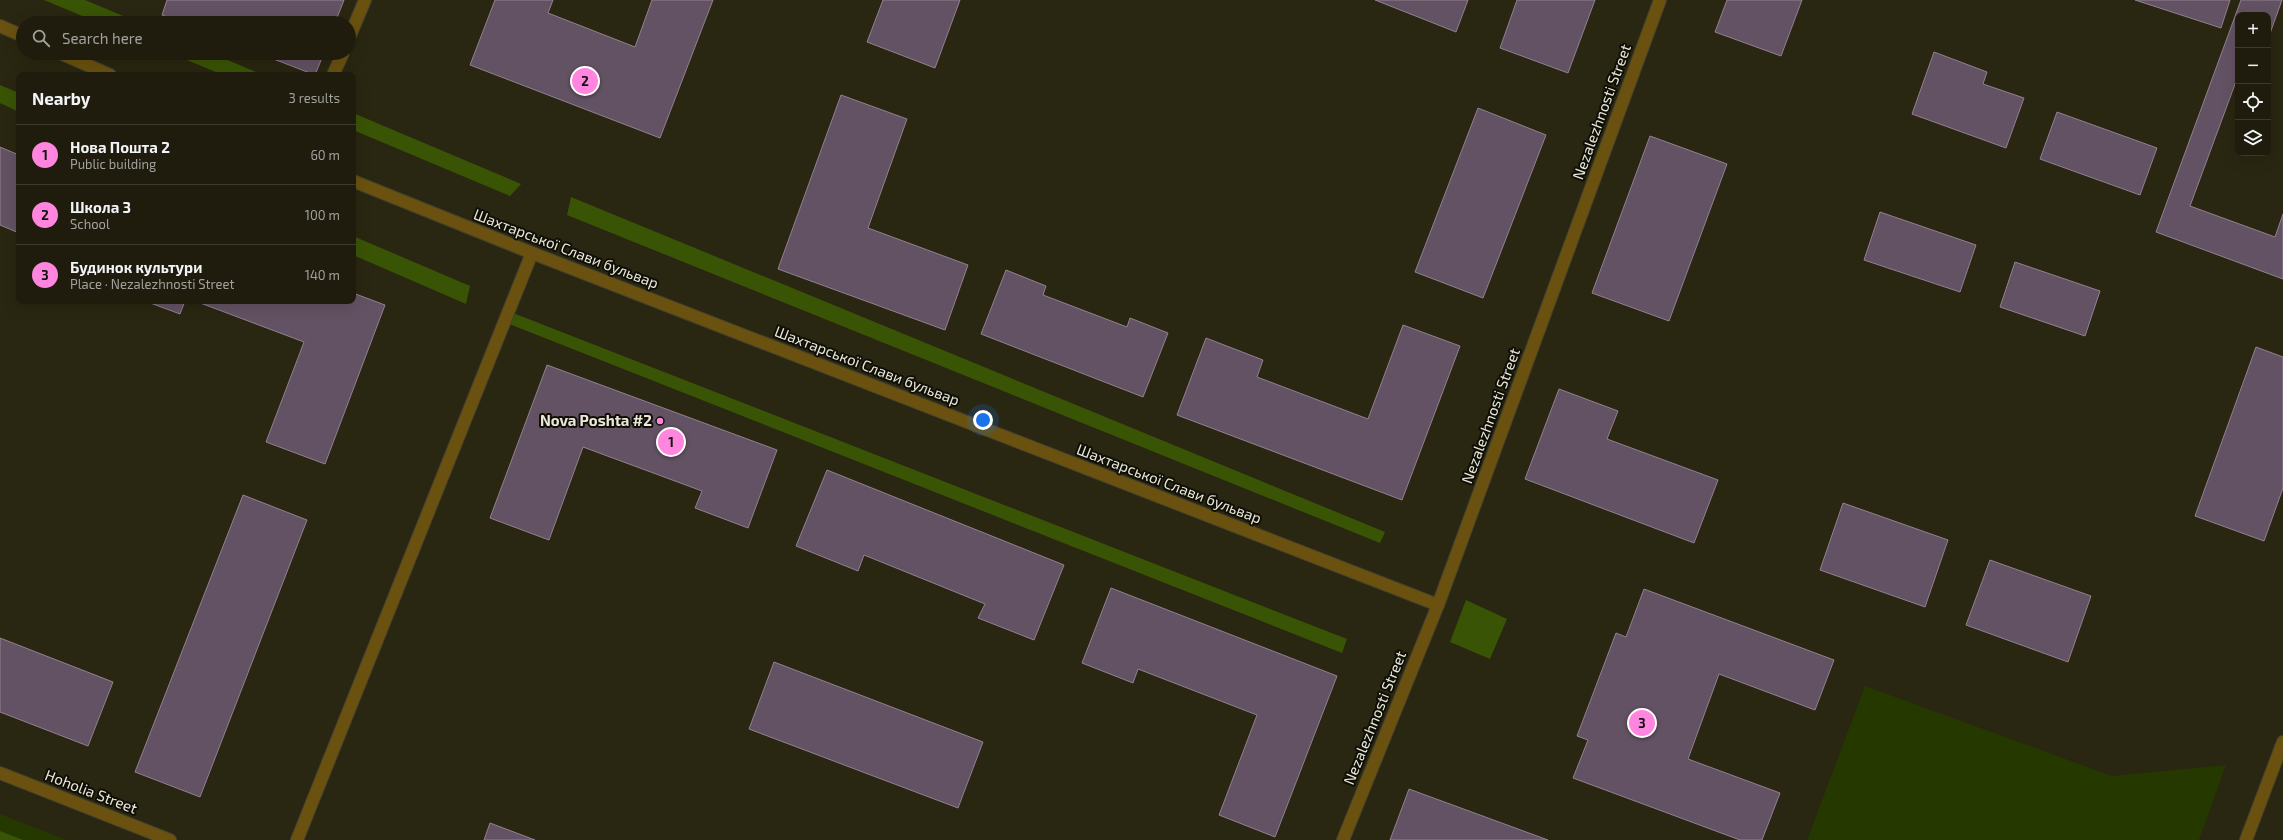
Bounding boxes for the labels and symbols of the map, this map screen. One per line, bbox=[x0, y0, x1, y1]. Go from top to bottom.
street label: Nezalezhnosti Street bbox=[1568, 41, 1634, 182]
pin: 2 bbox=[572, 66, 598, 96]
street label: Шахтарської Слави бульвар bbox=[471, 204, 661, 293]
street label: Шахтарської Слави бульвар bbox=[772, 321, 962, 410]
street label: Nezalezhnosti Street bbox=[1457, 345, 1523, 486]
your location bbox=[973, 410, 993, 430]
place label: Nova Poshta #2 bbox=[540, 411, 652, 429]
marker: Nova Poshta #2 bbox=[655, 416, 665, 426]
pin: 1 bbox=[658, 427, 684, 457]
street label: Шахтарської Слави бульвар bbox=[1074, 439, 1264, 528]
street label: Nezalezhnosti Street bbox=[1339, 648, 1409, 787]
pin: 3 bbox=[1629, 708, 1655, 738]
street label: Hoholia Street bbox=[43, 765, 140, 817]

